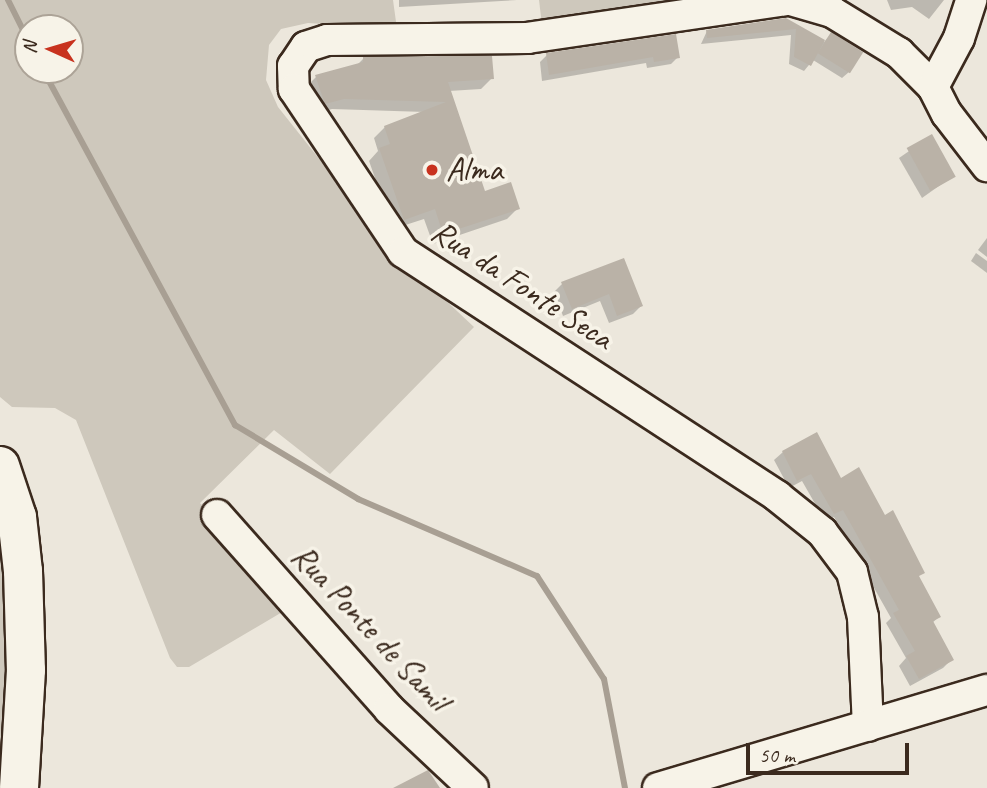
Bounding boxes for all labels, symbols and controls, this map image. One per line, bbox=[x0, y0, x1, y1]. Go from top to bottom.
north arrow bbox=[14, 14, 84, 84]
text: N bbox=[18, 41, 42, 54]
place label: Alma bbox=[446, 150, 503, 190]
marker: Alma bbox=[424, 162, 440, 178]
street label: Rua da Fonte Seca bbox=[424, 212, 620, 358]
street label: Rua Ponte de Samil bbox=[283, 537, 457, 719]
scale bar bbox=[749, 728, 912, 772]
text: 50 m bbox=[759, 742, 795, 768]

